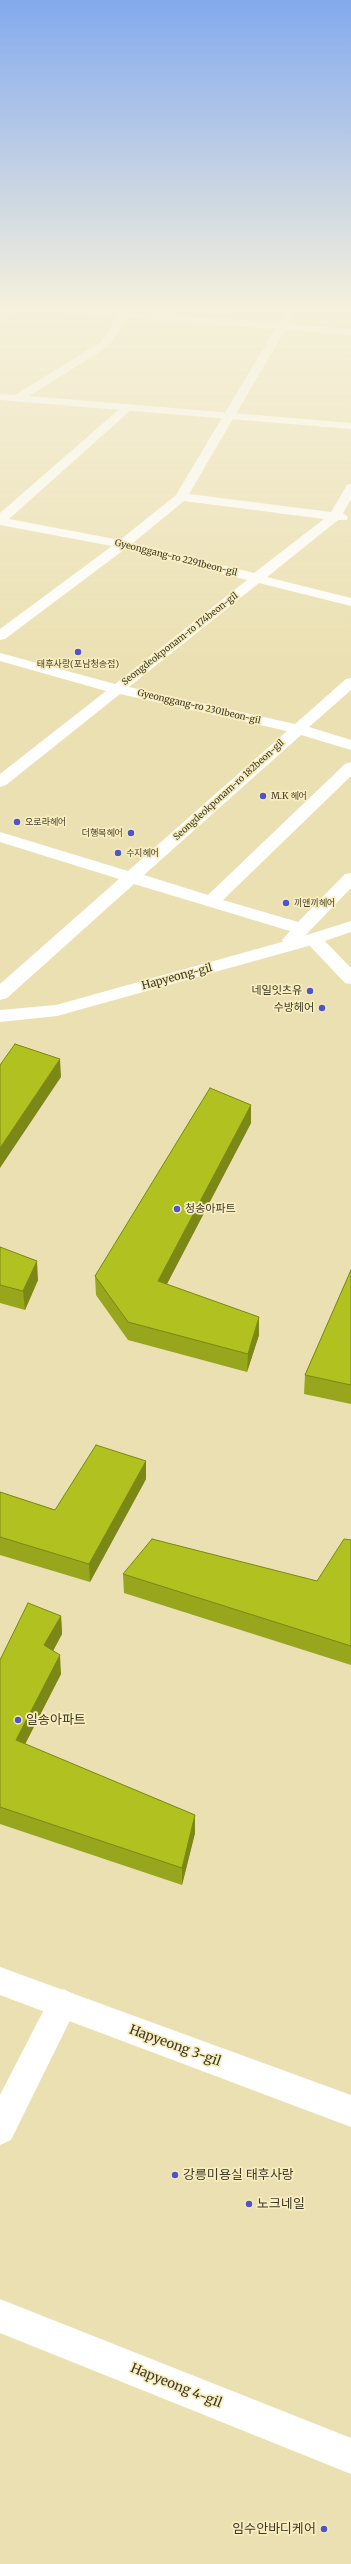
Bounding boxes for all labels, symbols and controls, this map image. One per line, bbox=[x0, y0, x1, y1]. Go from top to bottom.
street label: Gyeonggang-ro 2291beon-gil bbox=[114, 538, 238, 578]
street label: Seongdeokponam-ro 174beon-gil bbox=[120, 590, 240, 688]
marker: 태후사랑(포남청송점) bbox=[73, 647, 83, 657]
place label: 태후사랑(포남청송점) bbox=[37, 659, 119, 669]
street label: Gyeonggang-ro 2301beon-gil bbox=[136, 688, 262, 726]
street label: Seongdeokponam-ro 182beon-gil bbox=[171, 737, 287, 843]
marker: M.K 헤어 bbox=[258, 791, 268, 801]
place label: M.K 헤어 bbox=[271, 791, 307, 801]
marker: 오로라헤어 bbox=[12, 817, 22, 827]
place label: 오로라헤어 bbox=[25, 817, 66, 827]
place label: 더행복헤어 bbox=[82, 828, 123, 838]
marker: 더행복헤어 bbox=[126, 828, 136, 838]
marker: 수지헤어 bbox=[113, 848, 123, 858]
place label: 수지헤어 bbox=[126, 848, 159, 858]
marker: 끼앤끼헤어 bbox=[281, 898, 291, 908]
place label: 끼앤끼헤어 bbox=[294, 898, 335, 908]
street label: Hapyeong-gil bbox=[140, 961, 214, 993]
place label: 네일잇츠유 bbox=[251, 984, 302, 998]
marker: 네일잇츠유 bbox=[305, 986, 315, 996]
place label: 수방헤어 bbox=[274, 1001, 314, 1015]
marker: 수방헤어 bbox=[317, 1003, 327, 1013]
place label: 청송아파트 bbox=[185, 1202, 236, 1216]
marker: 청송아파트 bbox=[172, 1204, 182, 1214]
place label: 일송아파트 bbox=[26, 1712, 86, 1728]
marker: 일송아파트 bbox=[13, 1715, 23, 1725]
street label: Hapyeong 3-gil bbox=[127, 2022, 223, 2070]
place label: 강릉미용실 태후사랑 bbox=[183, 2167, 294, 2183]
marker: 강릉미용실 태후사랑 bbox=[170, 2170, 180, 2180]
place label: 노크네일 bbox=[257, 2196, 305, 2212]
marker: 노크네일 bbox=[244, 2199, 254, 2209]
street label: Hapyeong 4-gil bbox=[128, 2361, 224, 2411]
place label: 임수안바디케어 bbox=[232, 2521, 316, 2537]
marker: 임수안바디케어 bbox=[319, 2524, 329, 2534]

